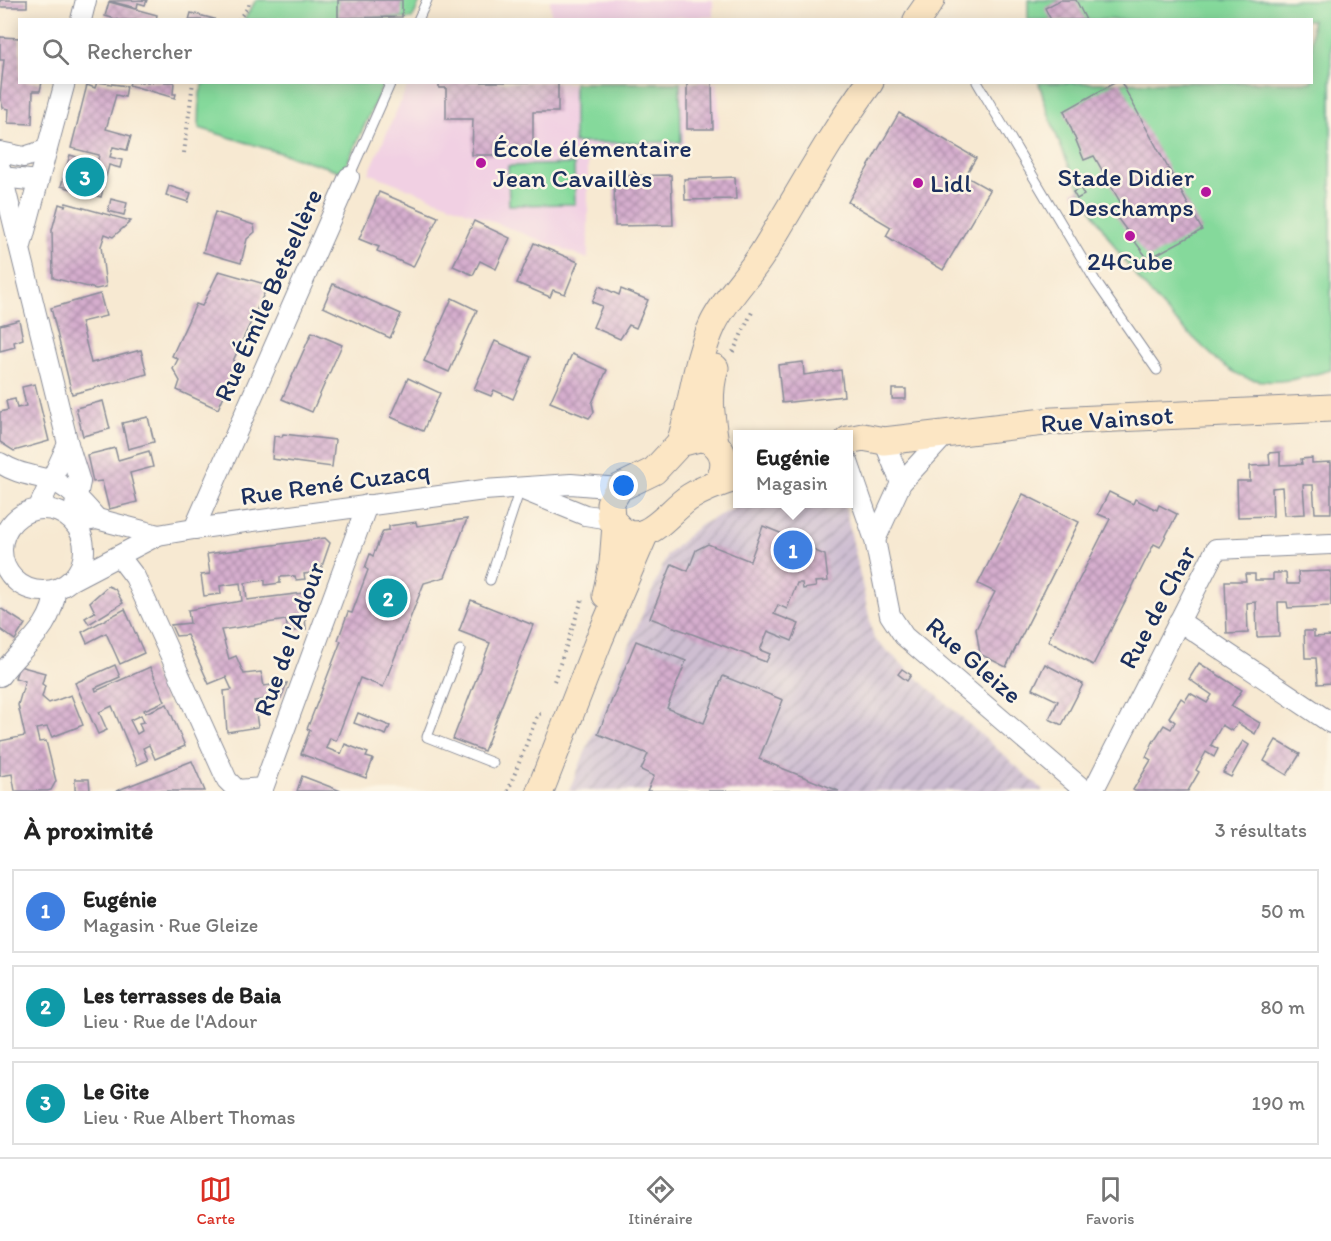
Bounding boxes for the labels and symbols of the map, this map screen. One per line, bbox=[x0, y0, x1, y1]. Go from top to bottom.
place label: École élémentaire Jean Cavaillès bbox=[493, 132, 692, 194]
pin: 3 bbox=[66, 154, 104, 200]
marker: École élémentaire Jean Cavaillès bbox=[474, 156, 488, 170]
place label: Stade Didier Deschamps bbox=[1057, 161, 1195, 223]
place label: Lidl bbox=[930, 167, 972, 199]
marker: Lidl bbox=[911, 176, 925, 190]
street label: Rue Émile Betsellère bbox=[207, 184, 329, 406]
marker: Stade Didier Deschamps bbox=[1199, 185, 1213, 199]
marker: 24Cube bbox=[1123, 229, 1137, 243]
place label: 24Cube bbox=[1087, 245, 1173, 277]
street label: Rue Vainsot bbox=[1040, 398, 1175, 440]
street label: Rue René Cuzacq bbox=[238, 454, 432, 512]
your location bbox=[609, 471, 638, 500]
pin: 1 bbox=[774, 528, 812, 572]
street label: Rue de Char bbox=[1111, 539, 1203, 674]
street label: Rue de l'Adour bbox=[246, 557, 332, 721]
pin: 2 bbox=[368, 576, 408, 620]
street label: Rue Gleize bbox=[919, 610, 1029, 710]

